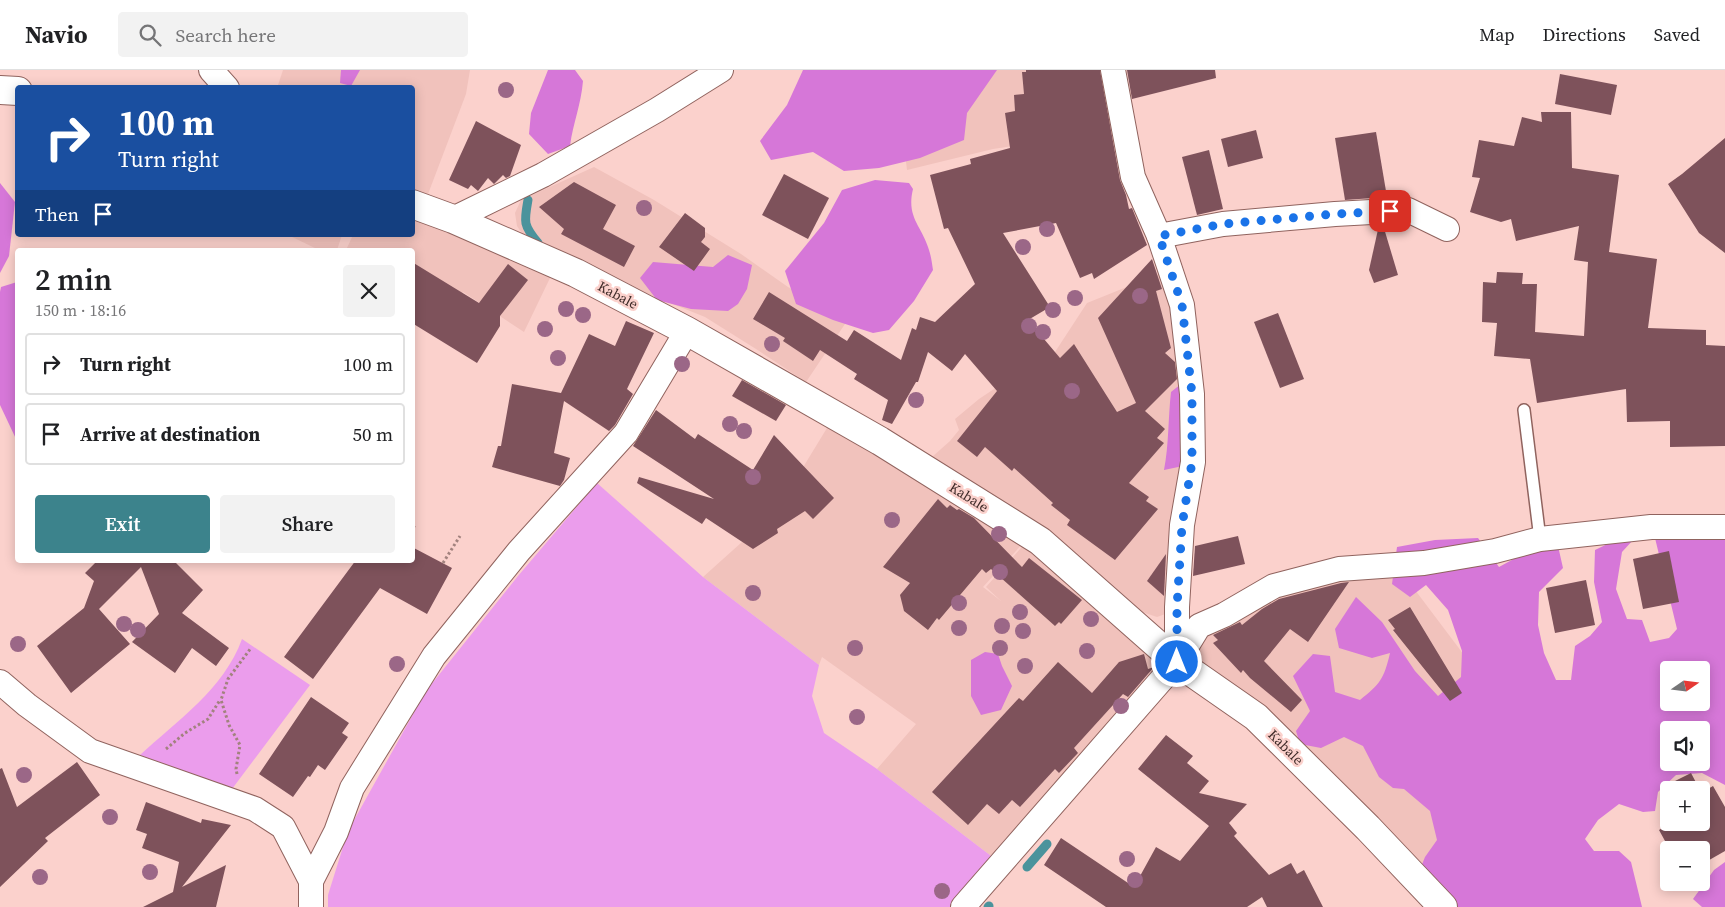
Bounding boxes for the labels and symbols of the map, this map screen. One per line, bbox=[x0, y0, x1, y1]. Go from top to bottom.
pin bbox=[1369, 190, 1411, 232]
street label: Kabale bbox=[594, 276, 642, 314]
street label: Kabale bbox=[946, 477, 992, 517]
position arrow bbox=[1150, 635, 1202, 687]
north arrow bbox=[1660, 661, 1710, 711]
street label: Kabale bbox=[1264, 725, 1308, 769]

